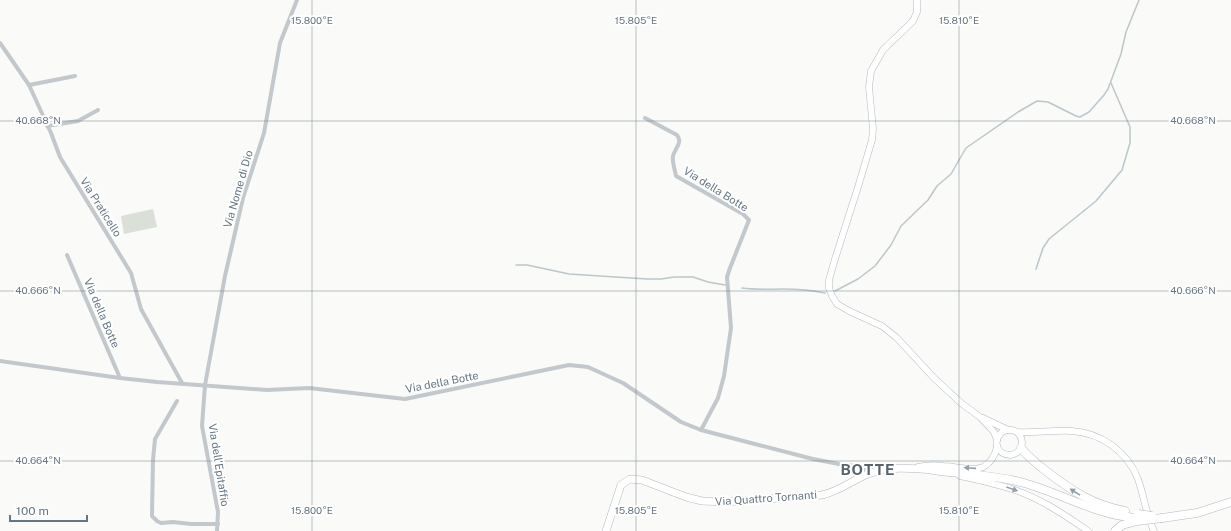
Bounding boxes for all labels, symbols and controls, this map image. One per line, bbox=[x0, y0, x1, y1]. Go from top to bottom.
text: 15.800°E bbox=[291, 14, 333, 26]
text: 15.805°E bbox=[615, 14, 657, 26]
text: 15.810°E bbox=[939, 14, 979, 26]
text: 40.668°N bbox=[15, 114, 61, 126]
text: 40.668°N bbox=[1170, 114, 1216, 126]
street label: Via Nome di Dio bbox=[221, 149, 255, 229]
street label: Via della Botte bbox=[681, 164, 751, 214]
street label: Via Praticello bbox=[78, 175, 124, 239]
street label: Via della Botte bbox=[82, 276, 122, 350]
text: 40.666°N bbox=[15, 284, 61, 296]
text: 40.666°N bbox=[1170, 284, 1216, 296]
street label: Via della Botte bbox=[404, 369, 480, 395]
street label: Via dell'Epitaffio bbox=[207, 423, 231, 507]
text: 40.664°N bbox=[15, 454, 61, 466]
text: 40.664°N bbox=[1170, 454, 1216, 466]
district label: BOTTE bbox=[840, 461, 896, 478]
one-way arrow bbox=[963, 465, 976, 472]
one-way arrow bbox=[1006, 486, 1018, 492]
street label: Via Quattro Tornanti bbox=[715, 488, 817, 508]
one-way arrow bbox=[1070, 488, 1080, 496]
scale bar bbox=[10, 497, 87, 523]
text: 100 m bbox=[16, 504, 49, 518]
text: 15.800°E bbox=[291, 504, 333, 516]
text: 15.805°E bbox=[615, 504, 657, 516]
text: 15.810°E bbox=[939, 504, 979, 516]

